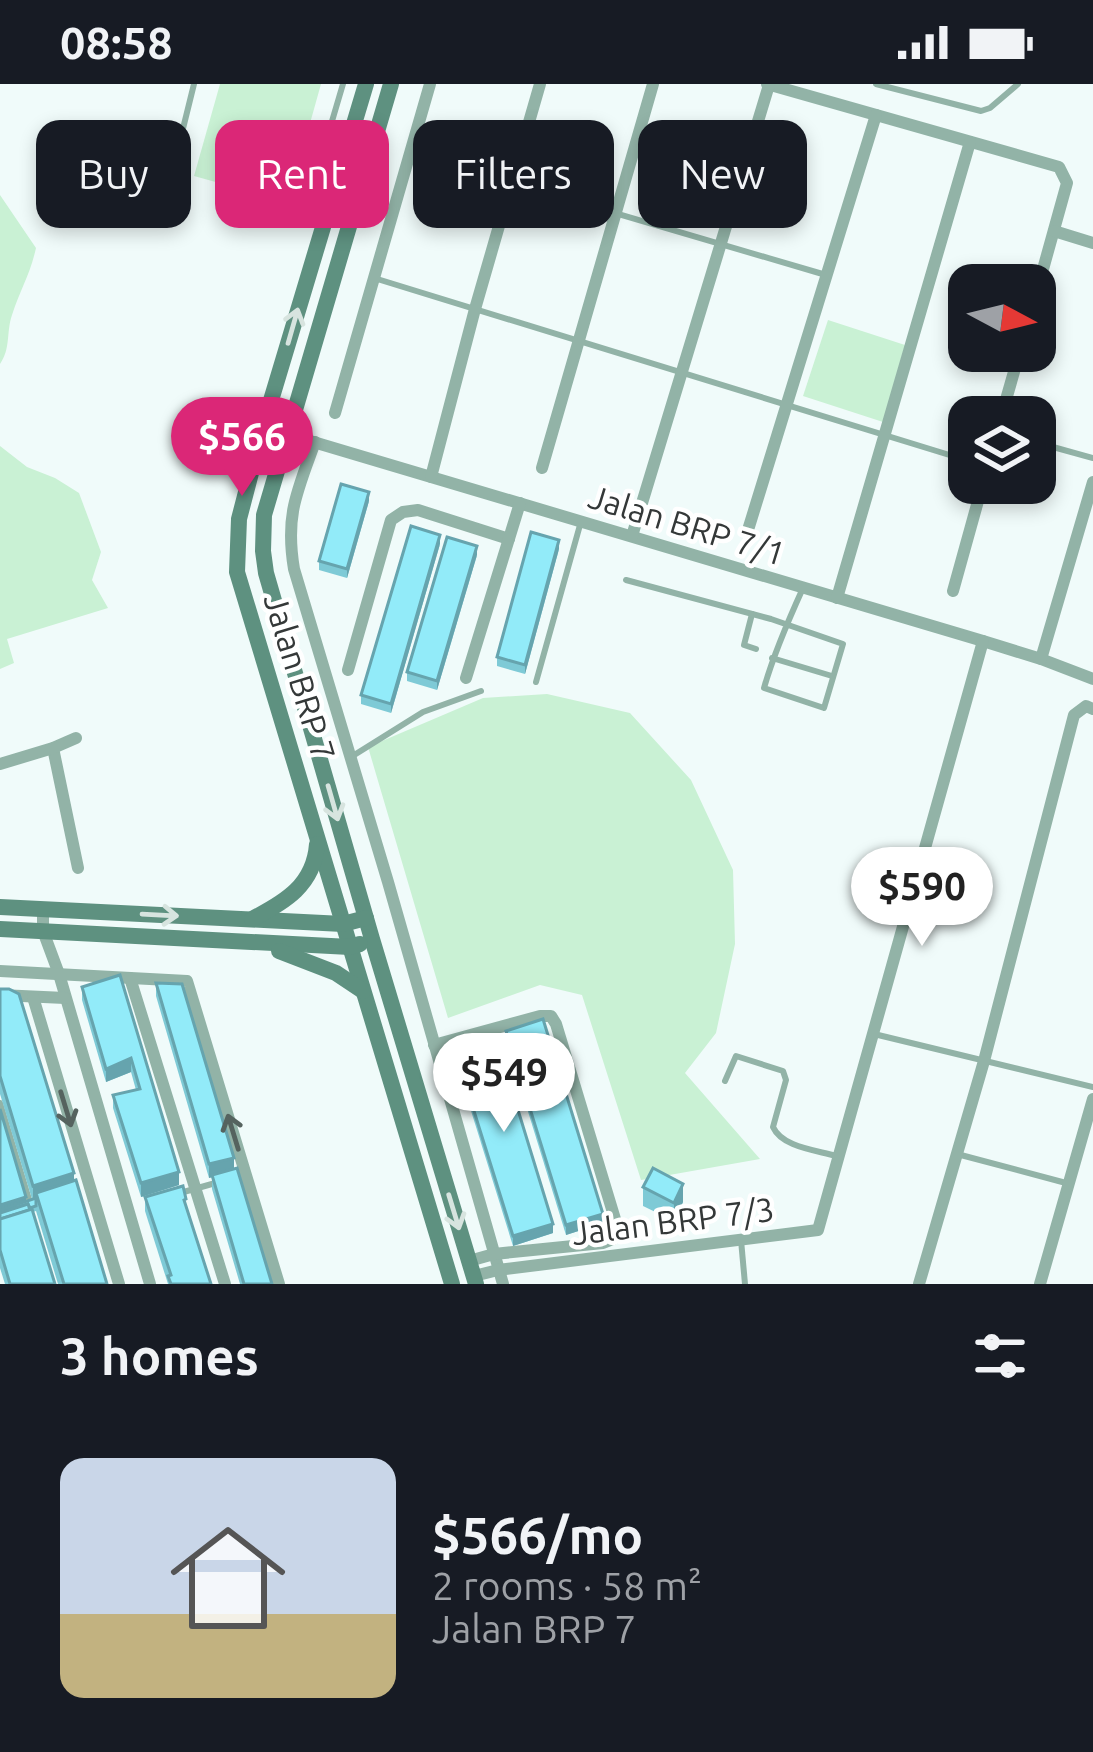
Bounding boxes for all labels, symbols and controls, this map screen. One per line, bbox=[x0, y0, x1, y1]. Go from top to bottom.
text: 08:58 bbox=[60, 17, 173, 68]
chip: Buy bbox=[36, 120, 191, 228]
chip: Rent bbox=[215, 120, 389, 228]
chip: Filters bbox=[413, 120, 614, 228]
chip: New bbox=[638, 120, 807, 228]
north arrow bbox=[948, 264, 1056, 372]
map controls bbox=[948, 264, 1056, 504]
one-way arrow bbox=[283, 308, 305, 346]
button: layers bbox=[948, 396, 1056, 504]
pin: $566 bbox=[171, 397, 313, 499]
text: $566 bbox=[198, 414, 286, 457]
street label: Jalan BRP 7/1 bbox=[584, 477, 790, 572]
street label: Jalan BRP 7 bbox=[258, 589, 343, 765]
one-way arrow bbox=[323, 783, 345, 821]
pin: $590 bbox=[851, 847, 993, 949]
text: $590 bbox=[878, 864, 966, 907]
one-way arrow bbox=[140, 904, 179, 927]
pin: $549 bbox=[433, 1033, 575, 1135]
text: $549 bbox=[460, 1050, 548, 1093]
one-way arrow bbox=[56, 1089, 78, 1127]
one-way arrow bbox=[221, 1114, 243, 1152]
street label: Jalan BRP 7/3 bbox=[570, 1190, 776, 1251]
one-way arrow bbox=[444, 1192, 466, 1230]
icon: filters bbox=[967, 1323, 1033, 1389]
text: 3 homes bbox=[60, 1327, 259, 1385]
icon: home bbox=[156, 1506, 300, 1650]
text: $566/mo bbox=[432, 1506, 643, 1564]
text: 2 rooms · 58 m² bbox=[432, 1564, 702, 1607]
text: Jalan BRP 7 bbox=[432, 1607, 636, 1650]

